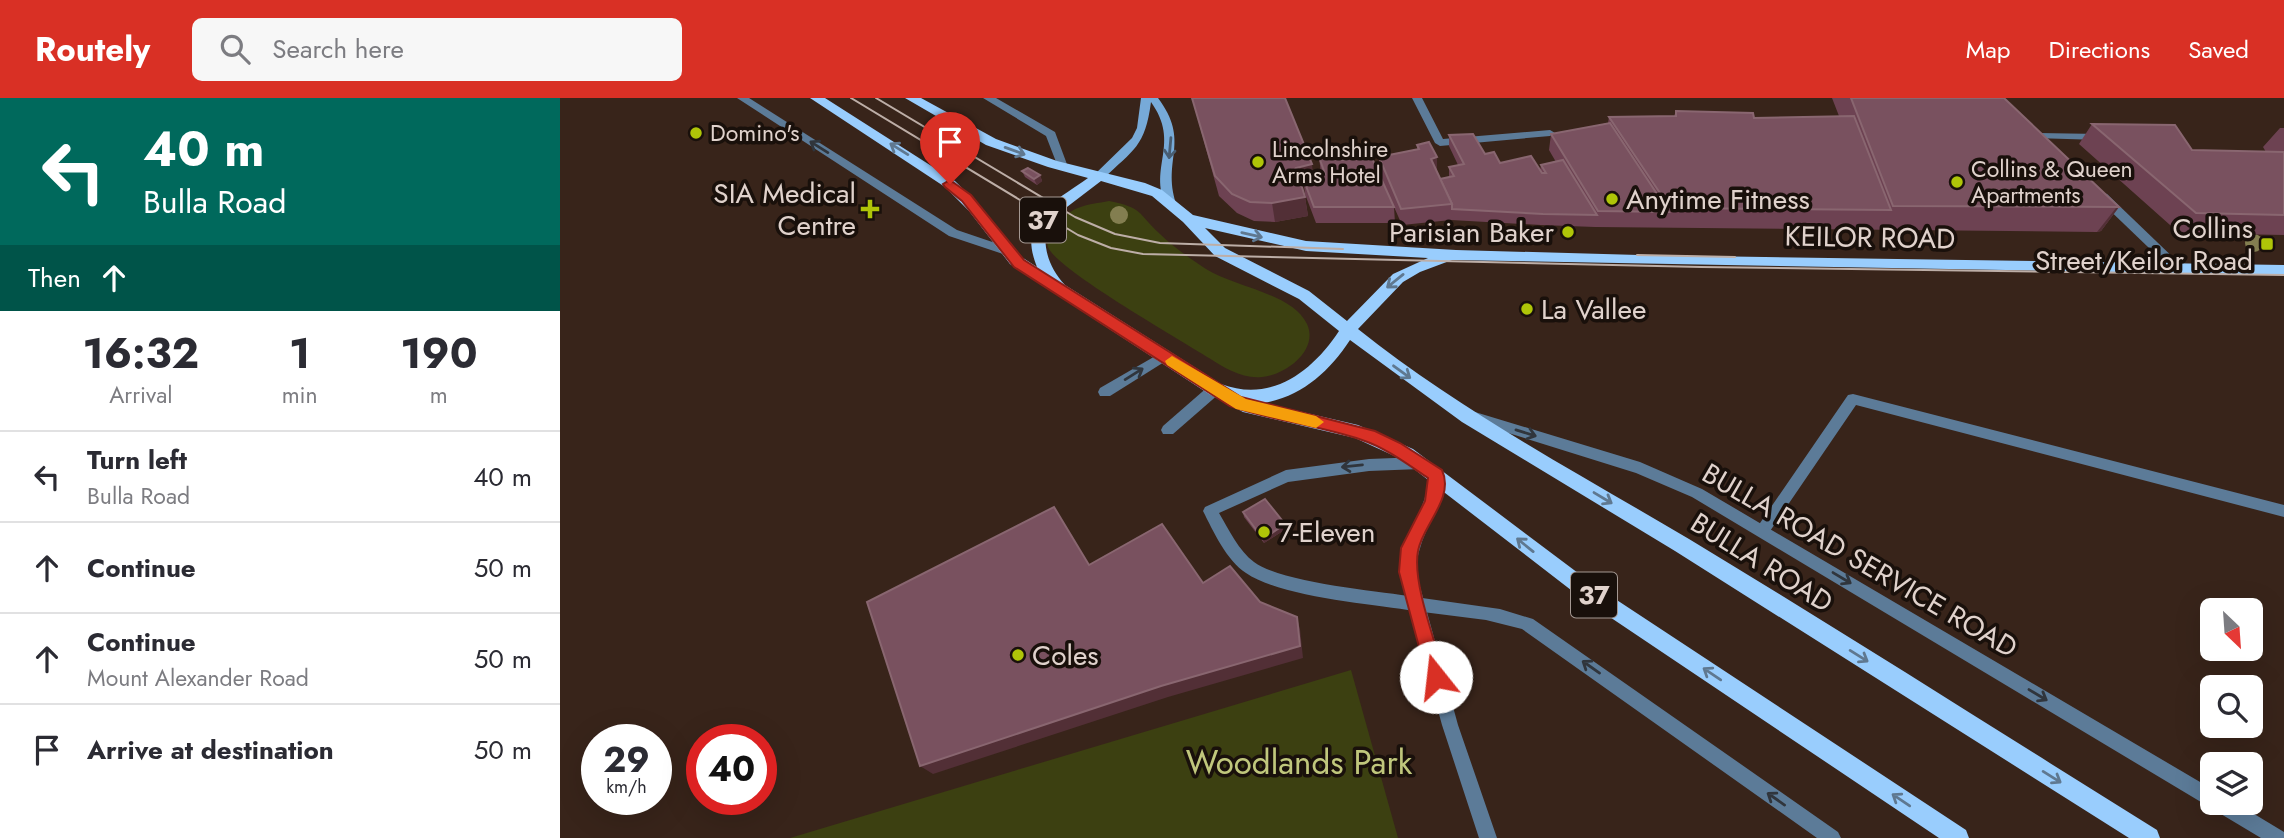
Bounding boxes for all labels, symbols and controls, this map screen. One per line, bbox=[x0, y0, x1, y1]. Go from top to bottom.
search box bbox=[192, 18, 682, 81]
text: Routely bbox=[35, 26, 150, 73]
icon: search bbox=[216, 30, 254, 68]
text: Search here bbox=[272, 30, 404, 68]
text: Map bbox=[1966, 32, 2011, 67]
text: Directions bbox=[2049, 32, 2150, 67]
text: Saved bbox=[2188, 32, 2249, 67]
pin bbox=[920, 112, 980, 184]
text: 40 m bbox=[143, 114, 265, 184]
place label: Domino's bbox=[710, 116, 800, 150]
icon: arrive bbox=[931, 123, 969, 161]
marker: Domino's bbox=[688, 125, 704, 141]
icon: left bbox=[28, 126, 119, 217]
place label: Lincolnshire Arms Hotel bbox=[1272, 132, 1388, 192]
one-way arrow bbox=[1163, 136, 1176, 159]
one-way arrow bbox=[810, 139, 830, 153]
one-way arrow bbox=[890, 142, 909, 157]
one-way arrow bbox=[1004, 146, 1026, 158]
place label: Collins & Queen Apartments bbox=[1971, 152, 2133, 212]
marker: Lincolnshire Arms Hotel bbox=[1250, 154, 1266, 170]
place label: SIA Medical Centre bbox=[713, 173, 856, 246]
marker: Collins & Queen Apartments bbox=[1949, 174, 1965, 190]
text: Bulla Road bbox=[143, 179, 286, 225]
place label: Anytime Fitness bbox=[1626, 179, 1810, 220]
marker: Anytime Fitness bbox=[1604, 191, 1620, 207]
road number: 37 bbox=[1020, 197, 1066, 242]
marker: SIA Medical Centre bbox=[862, 201, 878, 217]
place label: Collins Street/Keilor Road bbox=[2035, 208, 2253, 281]
place label: Parisian Baker bbox=[1389, 212, 1554, 253]
street label: KEILOR ROAD bbox=[1784, 216, 1956, 259]
marker: Parisian Baker bbox=[1560, 224, 1576, 240]
one-way arrow bbox=[1240, 229, 1263, 242]
marker: Collins Street/Keilor Road bbox=[2259, 236, 2275, 252]
text: Then bbox=[28, 259, 81, 297]
icon: ahead bbox=[95, 259, 133, 297]
one-way arrow bbox=[1386, 273, 1404, 289]
place label: La Vallee bbox=[1541, 289, 1646, 330]
marker: La Vallee bbox=[1519, 301, 1535, 317]
text: 16:32 bbox=[83, 323, 199, 384]
text: 1 bbox=[289, 323, 310, 384]
text: 190 bbox=[400, 323, 477, 384]
one-way arrow bbox=[1392, 365, 1411, 379]
one-way arrow bbox=[1124, 366, 1144, 380]
text: Arrival bbox=[109, 378, 173, 412]
text: min bbox=[282, 378, 318, 412]
text: m bbox=[430, 378, 448, 412]
one-way arrow bbox=[1515, 427, 1537, 440]
text: Turn left bbox=[87, 441, 187, 479]
street label: BULLA ROAD SERVICE ROAD bbox=[1697, 456, 2023, 664]
icon: left bbox=[28, 458, 66, 496]
text: 40 m bbox=[473, 458, 532, 496]
one-way arrow bbox=[1341, 460, 1364, 473]
text: Bulla Road bbox=[87, 479, 190, 513]
one-way arrow bbox=[1593, 491, 1613, 505]
street label: BULLA ROAD bbox=[1685, 505, 1839, 619]
place label: 7-Eleven bbox=[1278, 512, 1375, 553]
marker: 7-Eleven bbox=[1256, 524, 1272, 540]
one-way arrow bbox=[1516, 538, 1534, 553]
icon: ahead bbox=[28, 549, 66, 587]
text: Continue bbox=[87, 549, 196, 587]
text: 50 m bbox=[474, 549, 532, 587]
one-way arrow bbox=[1832, 571, 1852, 585]
road number: 37 bbox=[1571, 573, 1617, 618]
north arrow bbox=[2200, 598, 2263, 662]
map controls bbox=[2200, 598, 2263, 815]
text: Continue bbox=[87, 623, 196, 661]
place label: Coles bbox=[1032, 635, 1099, 676]
icon: ahead bbox=[28, 640, 66, 678]
text: 50 m bbox=[474, 640, 532, 678]
position arrow bbox=[1399, 640, 1473, 714]
marker: Coles bbox=[1010, 647, 1026, 663]
one-way arrow bbox=[1849, 650, 1869, 664]
one-way arrow bbox=[1582, 660, 1601, 674]
text: Mount Alexander Road bbox=[87, 661, 309, 695]
one-way arrow bbox=[1703, 667, 1722, 681]
button: search bbox=[2200, 675, 2263, 738]
one-way arrow bbox=[2027, 688, 2047, 702]
speed limit sign: 40 bbox=[686, 724, 777, 815]
icon: arrive bbox=[28, 731, 66, 769]
text: Arrive at destination bbox=[87, 731, 334, 769]
text: 50 m bbox=[474, 731, 532, 769]
text: 29 bbox=[603, 735, 650, 785]
park label: Woodlands Park bbox=[1186, 739, 1413, 786]
button: layers bbox=[2200, 752, 2263, 815]
one-way arrow bbox=[2042, 770, 2061, 785]
text: km/h bbox=[606, 774, 647, 800]
one-way arrow bbox=[1767, 791, 1786, 806]
one-way arrow bbox=[1892, 793, 1912, 807]

